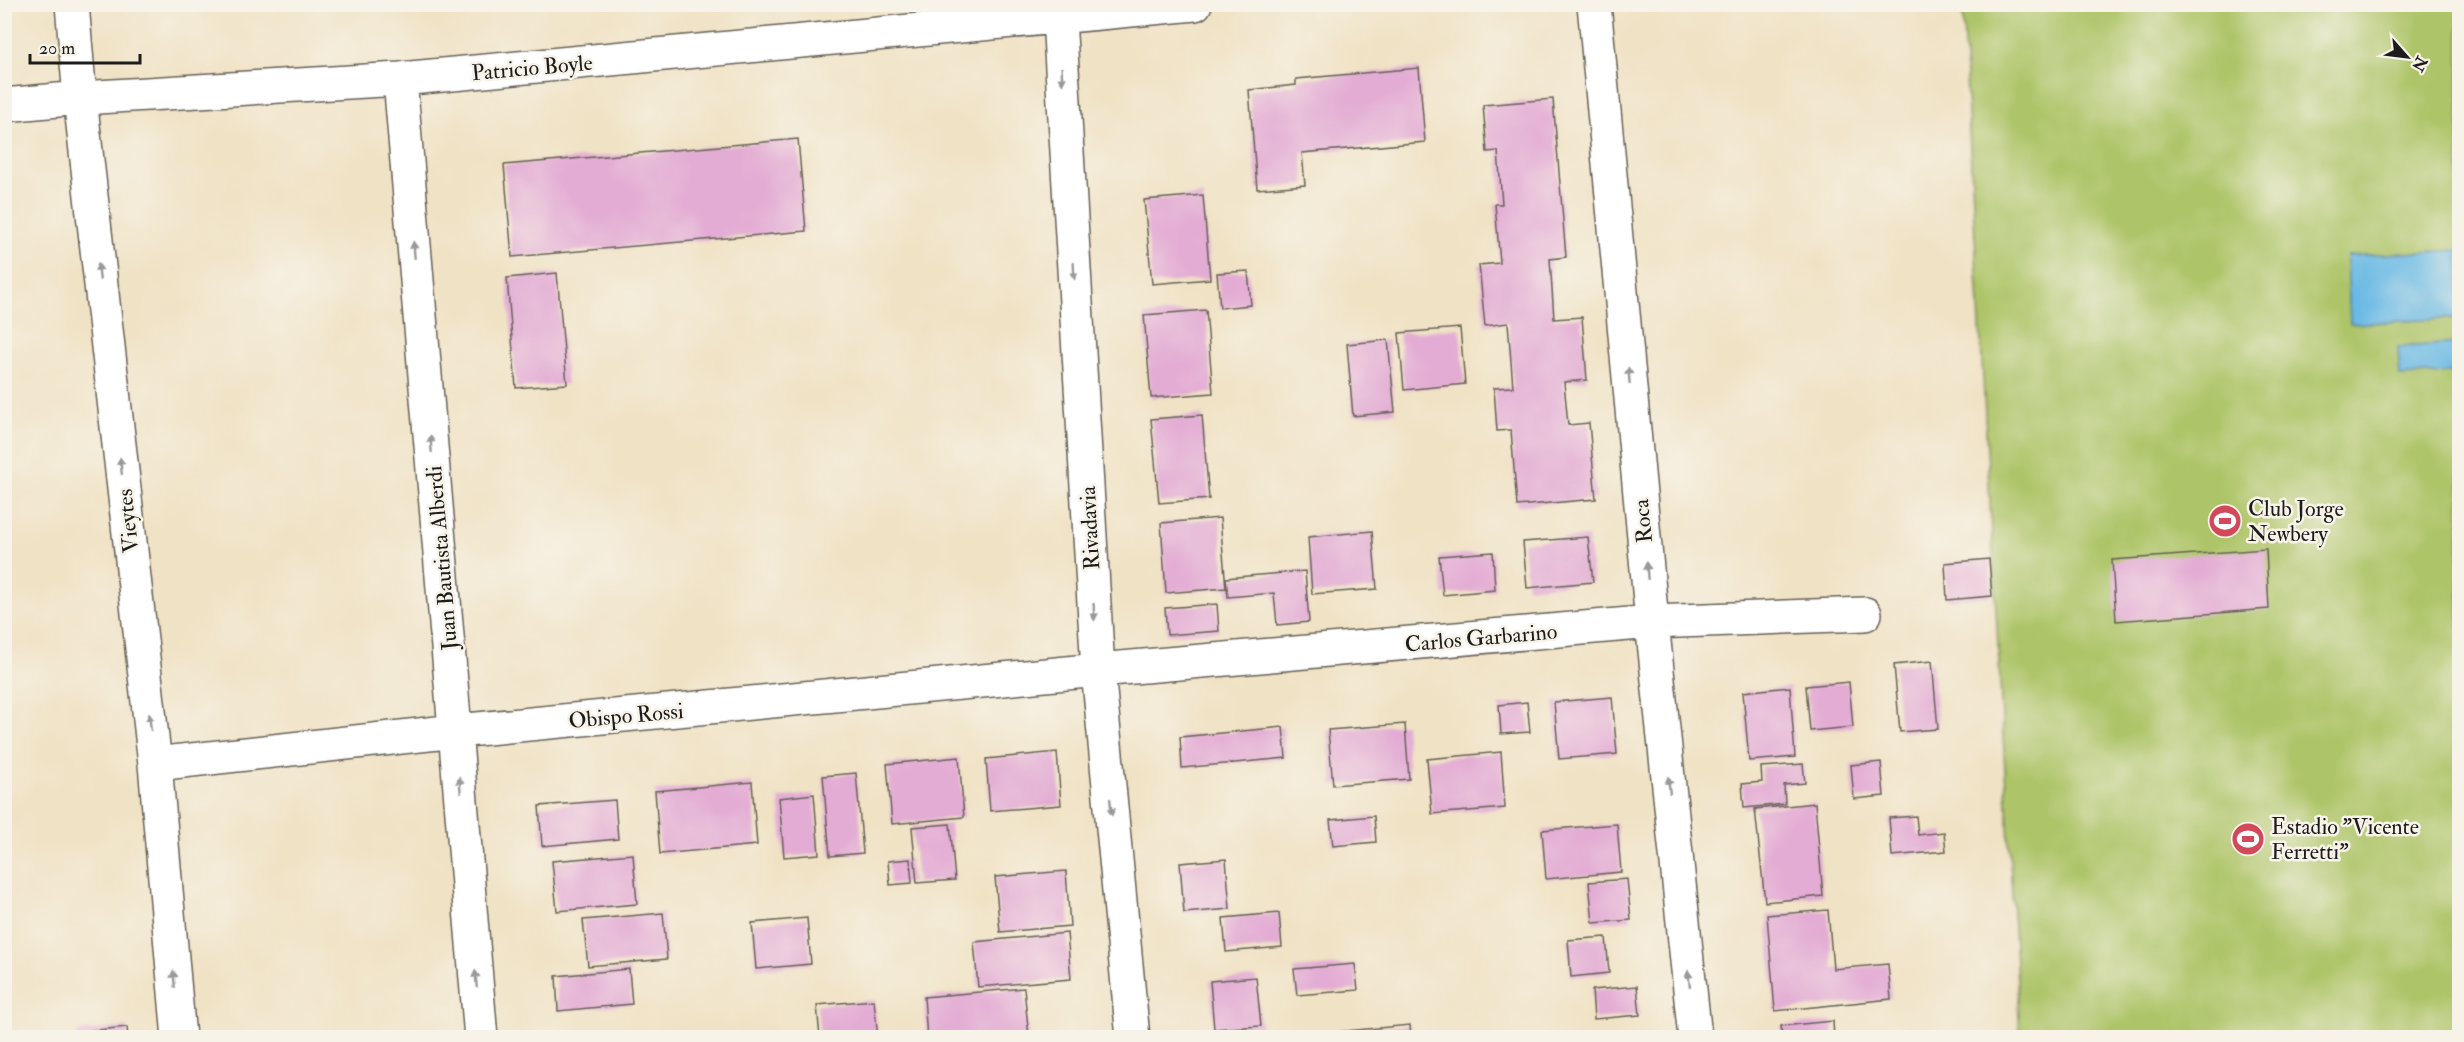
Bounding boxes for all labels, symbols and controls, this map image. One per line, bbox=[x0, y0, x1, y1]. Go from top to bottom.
scale bar bbox=[30, 27, 140, 65]
north arrow bbox=[2377, 27, 2437, 87]
text: 20 m bbox=[39, 37, 75, 60]
street label: Patricio Boyle bbox=[470, 49, 594, 87]
text: N bbox=[2407, 52, 2432, 75]
one-way arrow bbox=[1058, 67, 1067, 86]
one-way arrow bbox=[409, 240, 419, 259]
one-way arrow bbox=[1069, 261, 1079, 280]
one-way arrow bbox=[95, 263, 104, 282]
one-way arrow bbox=[1624, 367, 1634, 386]
one-way arrow bbox=[426, 435, 436, 454]
one-way arrow bbox=[116, 456, 126, 475]
street label: Juan Bautista Alberdi bbox=[420, 464, 464, 652]
street label: Rivadavia bbox=[1074, 484, 1106, 571]
street label: Vieytes bbox=[111, 488, 145, 554]
place label: Club Jorge Newbery bbox=[2248, 495, 2344, 548]
street label: Roca bbox=[1627, 497, 1659, 544]
sports icon: Club Jorge Newbery bbox=[2207, 503, 2243, 539]
one-way arrow bbox=[1642, 561, 1652, 580]
one-way arrow bbox=[1090, 603, 1099, 622]
street label: Carlos Garbarino bbox=[1404, 617, 1558, 659]
street label: Obispo Rossi bbox=[567, 697, 685, 736]
one-way arrow bbox=[145, 713, 155, 732]
one-way arrow bbox=[455, 775, 465, 794]
one-way arrow bbox=[1664, 776, 1674, 795]
one-way arrow bbox=[1106, 797, 1116, 816]
place label: Estadio "Vicente Ferretti" bbox=[2271, 813, 2419, 866]
sports icon: Estadio "Vicente Ferretti" bbox=[2230, 821, 2266, 857]
one-way arrow bbox=[169, 970, 179, 989]
one-way arrow bbox=[471, 970, 481, 989]
one-way arrow bbox=[1684, 970, 1694, 989]

